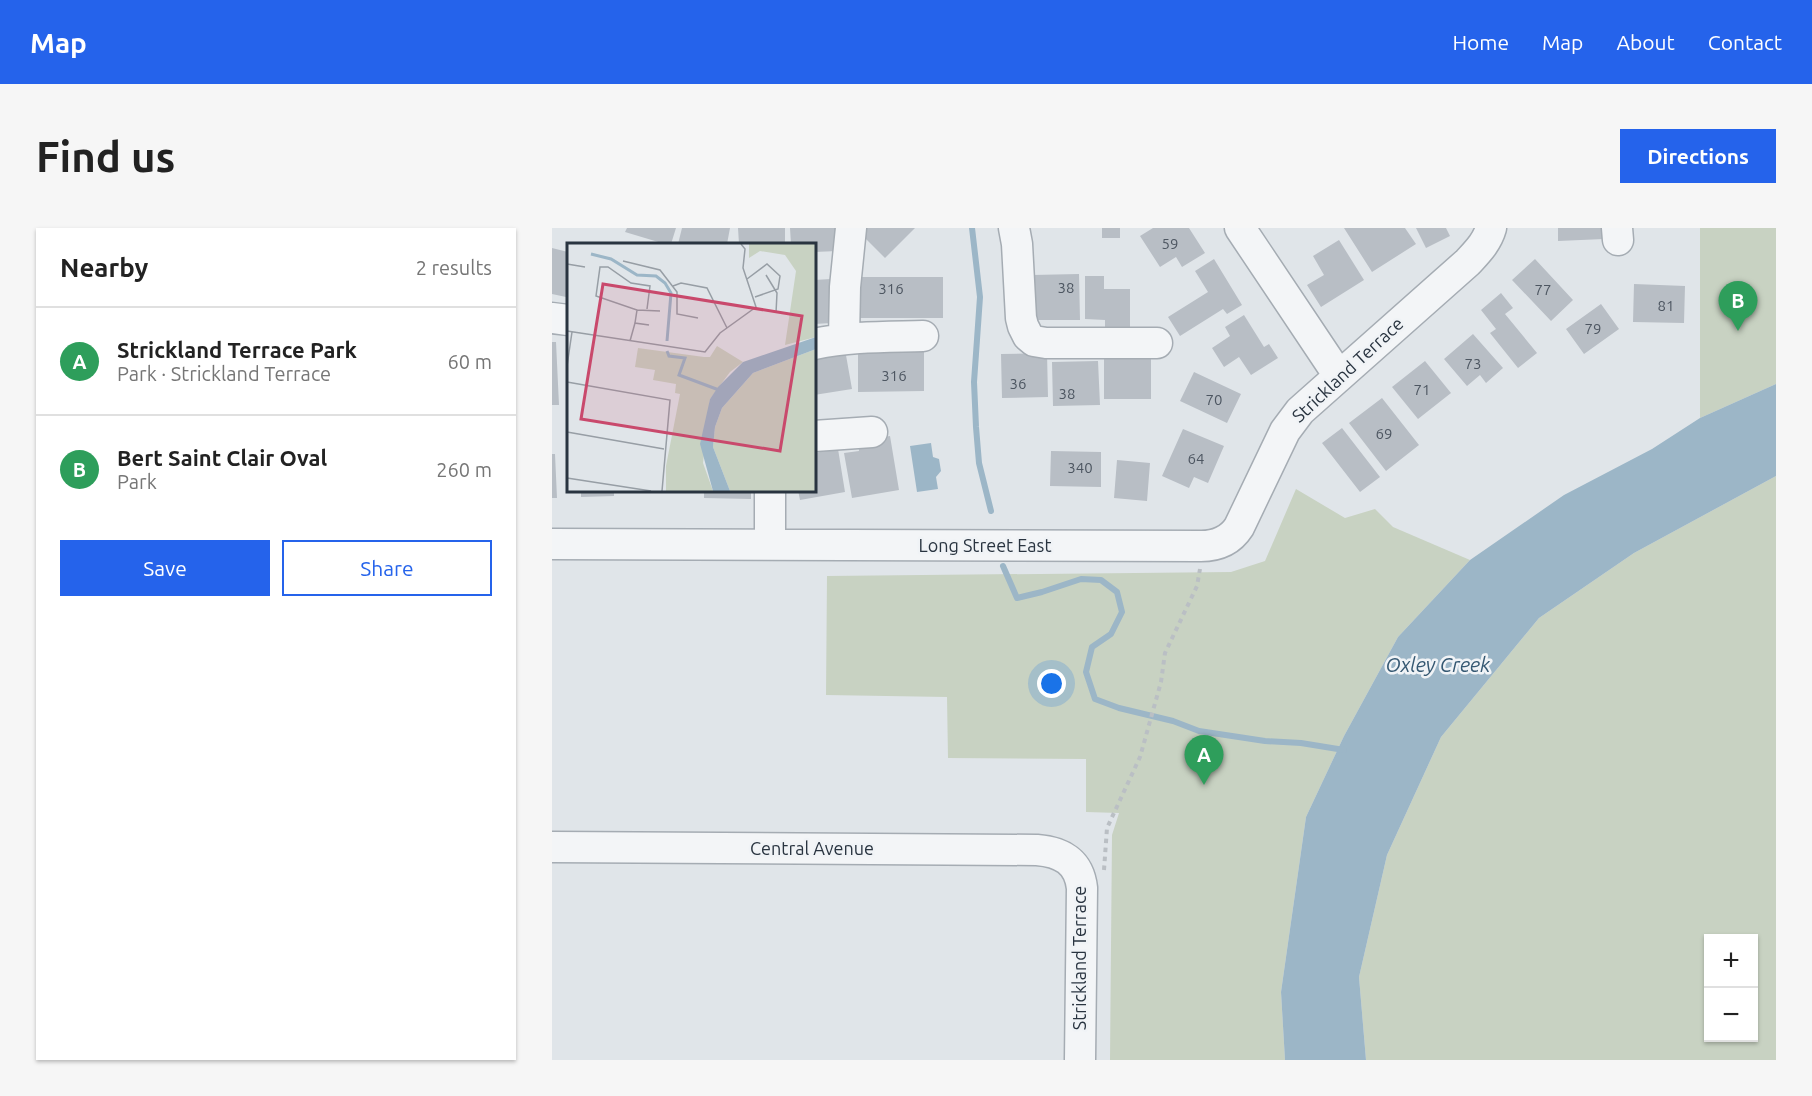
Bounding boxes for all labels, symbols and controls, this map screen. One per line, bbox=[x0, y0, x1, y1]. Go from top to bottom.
text: Map bbox=[30, 27, 87, 58]
text: Home bbox=[1452, 30, 1509, 54]
text: Map bbox=[1542, 30, 1583, 54]
text: About bbox=[1616, 30, 1675, 54]
text: Contact bbox=[1708, 30, 1782, 54]
button: Directions bbox=[1620, 129, 1776, 183]
text: Find us bbox=[36, 133, 175, 180]
house number: 59 bbox=[1162, 235, 1178, 252]
inset map bbox=[567, 243, 816, 492]
text: Nearby bbox=[60, 253, 148, 282]
text: 2 results bbox=[416, 256, 492, 279]
house number: 38 bbox=[1058, 279, 1074, 296]
house number: 316 bbox=[878, 280, 904, 297]
house number: 77 bbox=[1535, 281, 1551, 298]
pin: B bbox=[1718, 282, 1758, 331]
house number: 81 bbox=[1658, 297, 1674, 314]
street label: Strickland Terrace bbox=[1288, 313, 1407, 426]
house number: 79 bbox=[1585, 320, 1601, 337]
text: Strickland Terrace Park bbox=[117, 337, 357, 362]
text: A bbox=[72, 350, 87, 373]
text: 60 m bbox=[448, 350, 492, 373]
house number: 73 bbox=[1465, 355, 1481, 372]
text: Park · Strickland Terrace bbox=[117, 362, 331, 385]
house number: 316 bbox=[881, 367, 907, 384]
house number: 36 bbox=[1010, 375, 1026, 392]
house number: 71 bbox=[1414, 381, 1430, 398]
house number: 38 bbox=[1059, 385, 1075, 402]
house number: 70 bbox=[1206, 391, 1222, 408]
house number: 69 bbox=[1376, 425, 1392, 442]
text: Bert Saint Clair Oval bbox=[117, 445, 327, 470]
house number: 64 bbox=[1188, 450, 1204, 467]
text: B bbox=[73, 458, 86, 481]
text: 260 m bbox=[436, 458, 492, 481]
house number: 340 bbox=[1067, 459, 1093, 476]
text: Park bbox=[117, 470, 157, 493]
street label: Long Street East bbox=[918, 535, 1052, 555]
button: Save bbox=[60, 540, 270, 596]
button: Share bbox=[282, 540, 492, 596]
water label: Oxley Creek bbox=[1386, 653, 1491, 676]
your location bbox=[1037, 669, 1066, 698]
pin: A bbox=[1184, 736, 1224, 785]
street label: Central Avenue bbox=[750, 838, 874, 858]
street label: Strickland Terrace bbox=[1069, 886, 1089, 1030]
map controls bbox=[1704, 934, 1758, 1042]
button: + bbox=[1704, 934, 1758, 988]
button: − bbox=[1704, 988, 1758, 1042]

